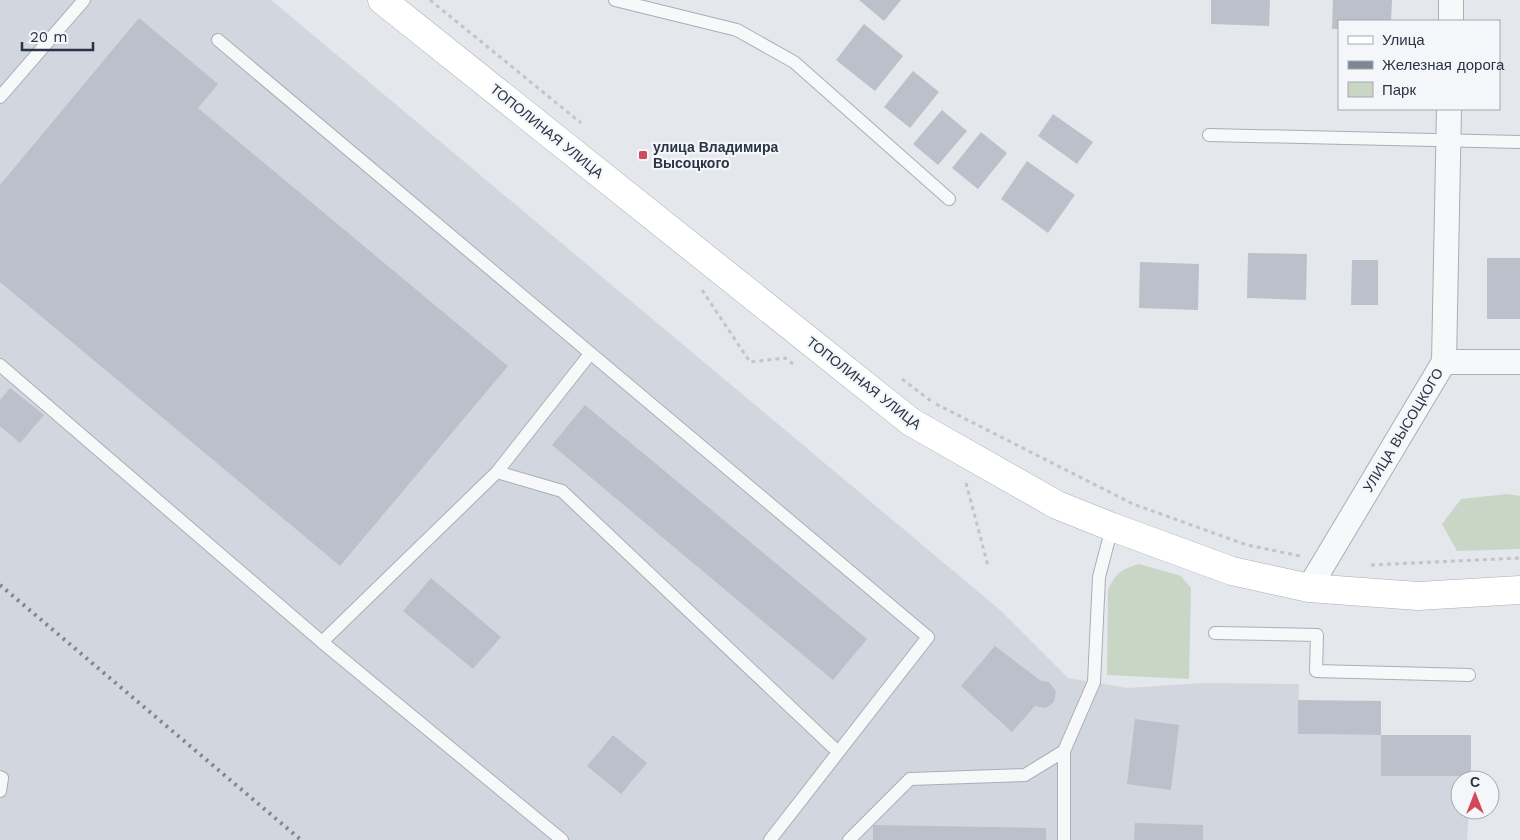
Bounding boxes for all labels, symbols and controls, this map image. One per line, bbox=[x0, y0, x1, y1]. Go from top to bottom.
scale bar bbox=[22, 20, 94, 52]
legend bbox=[1338, 20, 1500, 110]
text: 20 m bbox=[30, 28, 68, 46]
text: Улица bbox=[1382, 31, 1425, 49]
text: Железная дорога bbox=[1382, 56, 1505, 74]
street label: ТОПОЛИНАЯ УЛИЦА bbox=[487, 81, 607, 182]
text: Парк bbox=[1382, 81, 1416, 99]
place label: улица Владимира Высоцкого bbox=[653, 139, 778, 171]
marker: улица Владимира Высоцкого bbox=[637, 149, 649, 161]
street label: ТОПОЛИНАЯ УЛИЦА bbox=[804, 333, 925, 433]
street label: УЛИЦА ВЫСОЦКОГО bbox=[1360, 365, 1446, 495]
north arrow bbox=[1450, 770, 1500, 820]
text: С bbox=[1470, 774, 1480, 790]

